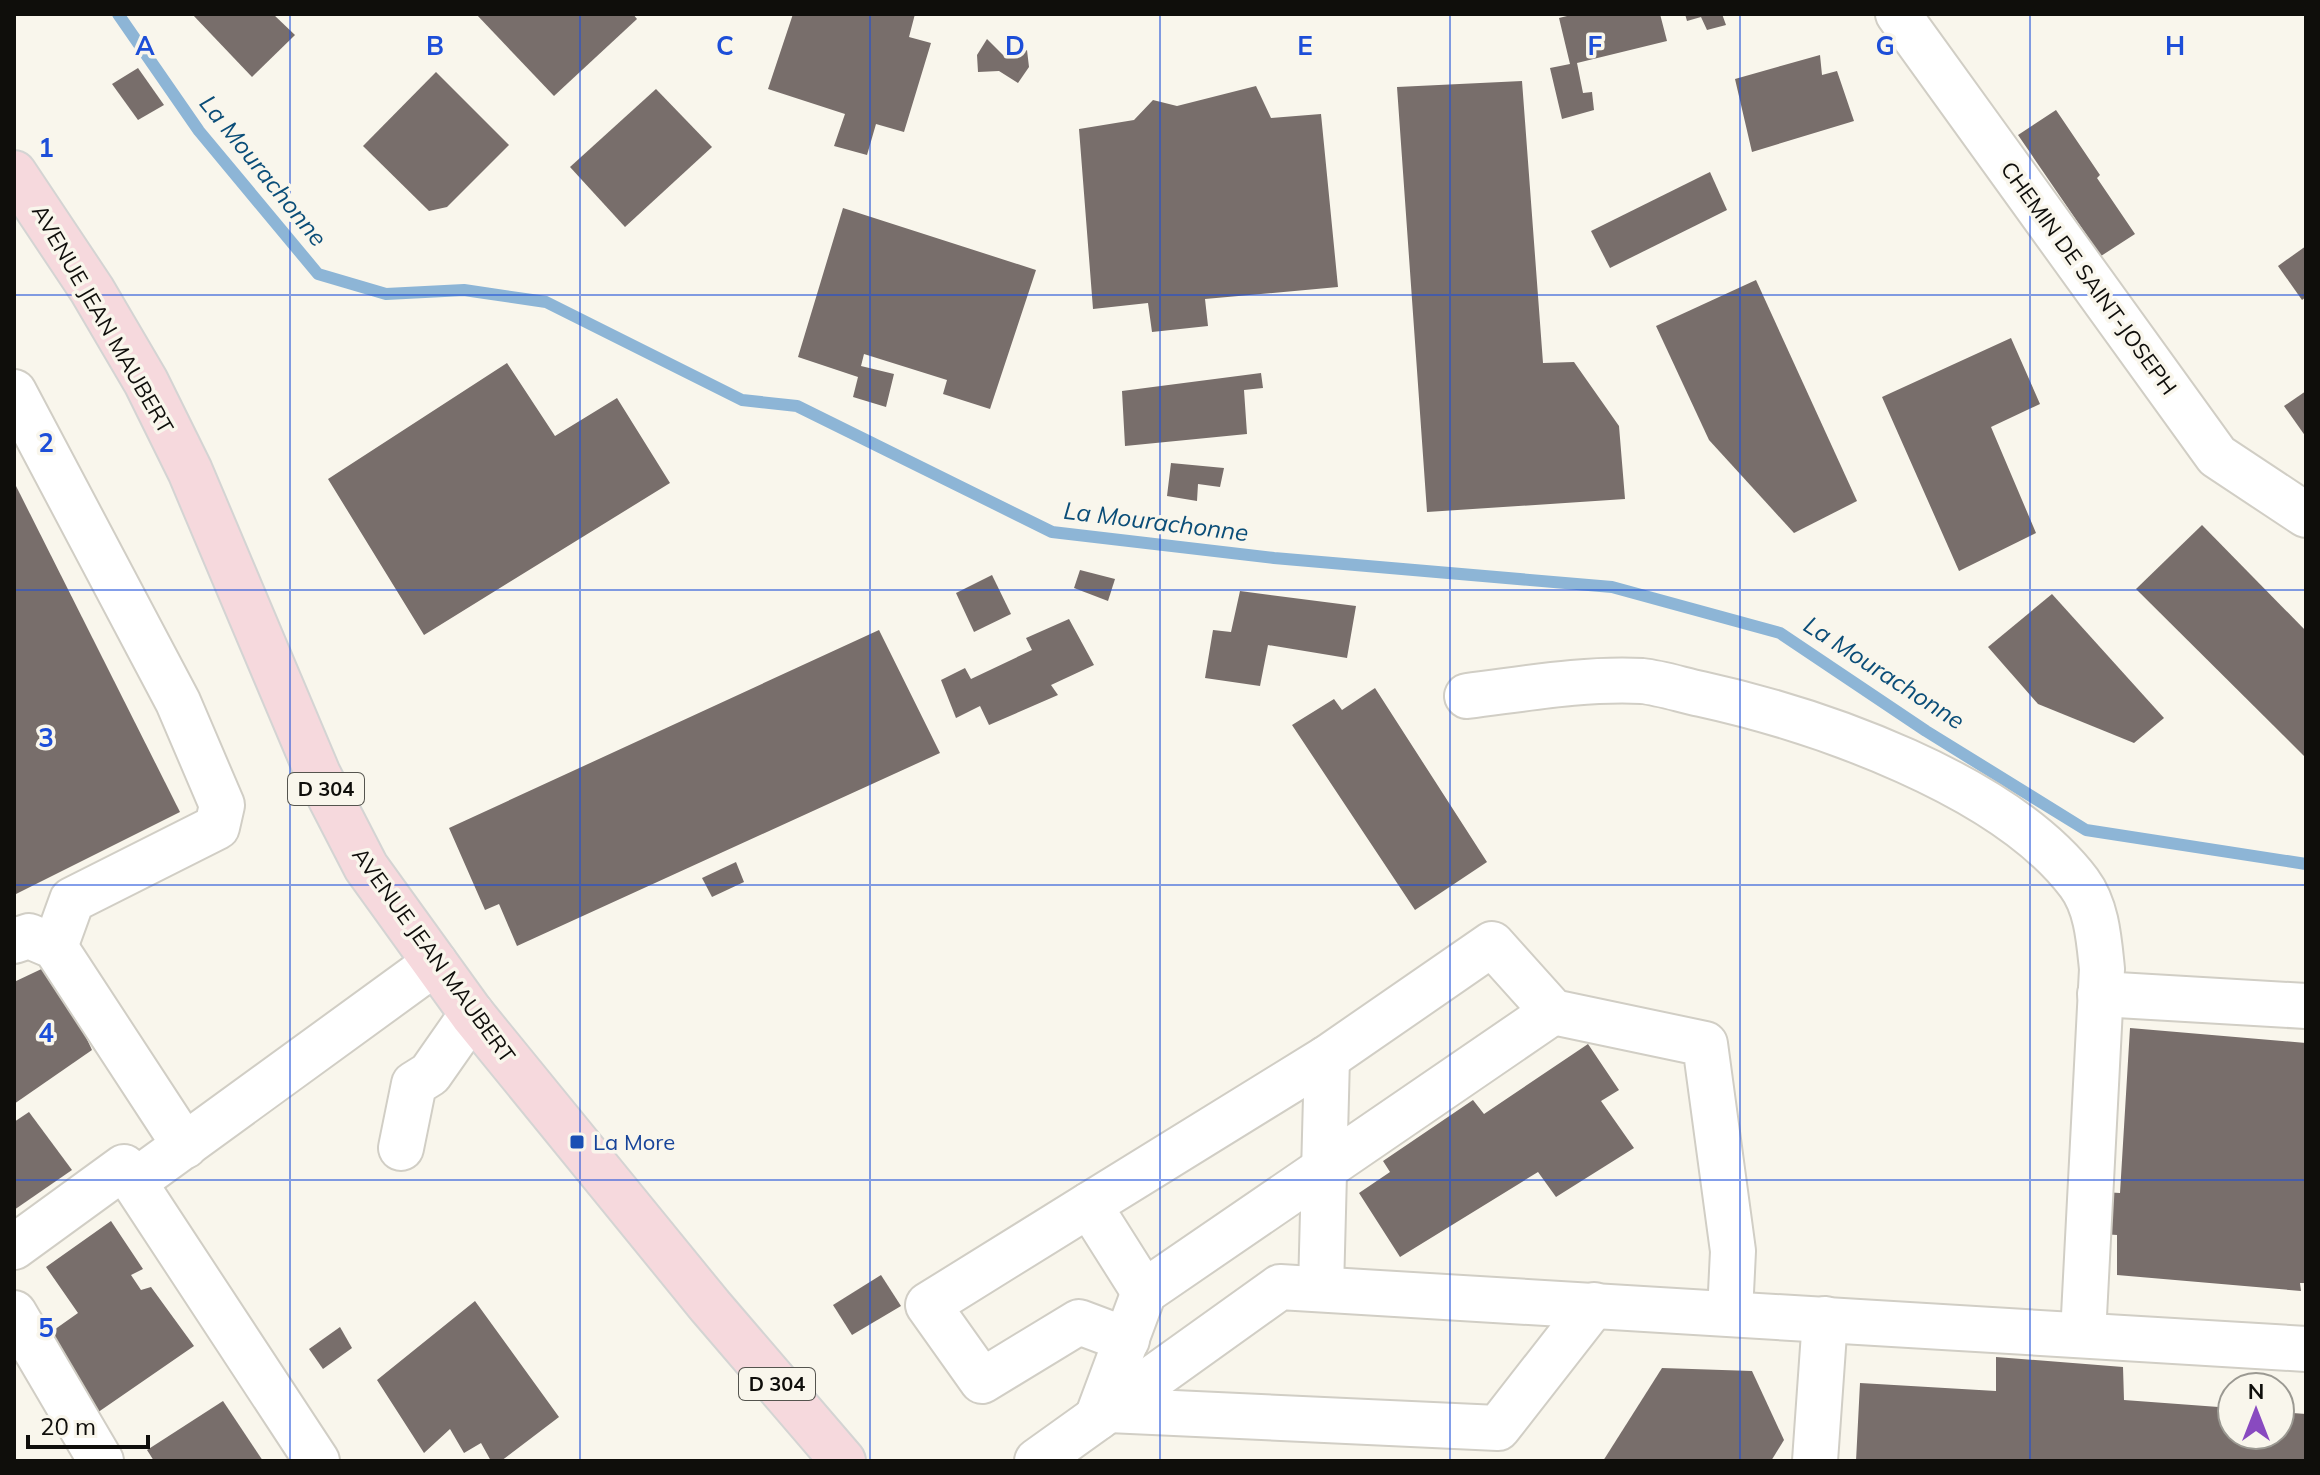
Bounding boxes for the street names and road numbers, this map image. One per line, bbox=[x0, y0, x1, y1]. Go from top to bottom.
street label: CHEMIN DE SAINT-JOSEPH bbox=[1995, 156, 2183, 400]
street label: AVENUE JEAN MAUBERT bbox=[26, 200, 180, 438]
road number: D 304 bbox=[288, 773, 364, 805]
street label: AVENUE JEAN MAUBERT bbox=[346, 842, 522, 1068]
road number: D 304 bbox=[739, 1368, 815, 1400]

